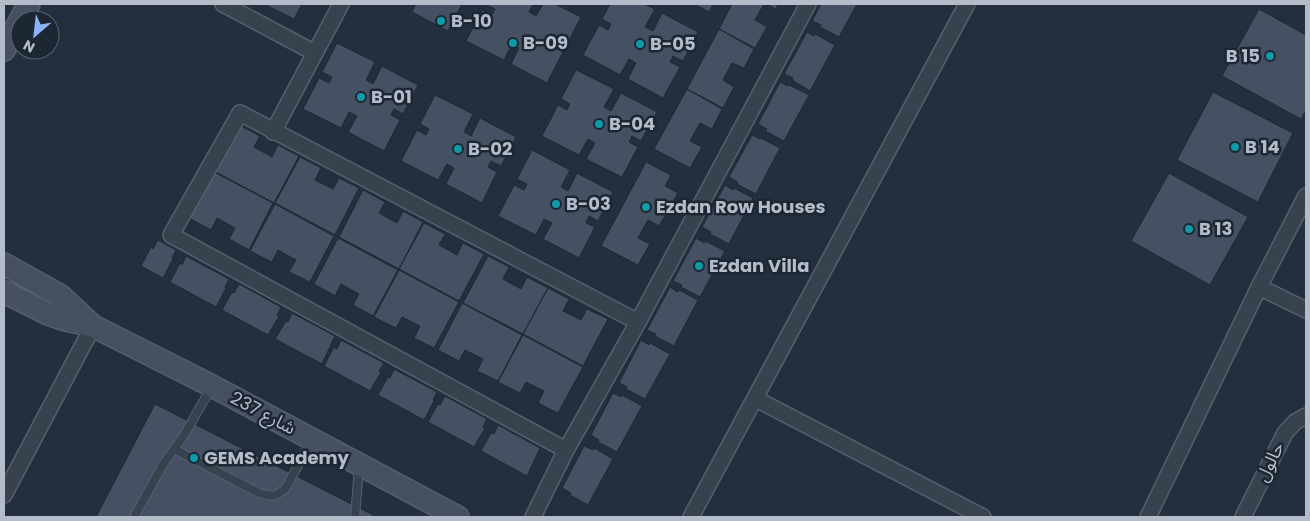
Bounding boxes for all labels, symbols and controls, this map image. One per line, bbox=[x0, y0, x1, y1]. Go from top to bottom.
place label: B-10 bbox=[451, 8, 492, 33]
north arrow bbox=[10, 10, 60, 60]
marker: B-10 bbox=[435, 15, 447, 27]
place label: B-09 bbox=[523, 30, 568, 55]
place label: B-05 bbox=[650, 31, 696, 56]
text: N bbox=[20, 35, 38, 58]
marker: B-09 bbox=[507, 37, 519, 49]
marker: B-05 bbox=[634, 38, 646, 50]
place label: B 15 bbox=[1226, 43, 1260, 68]
marker: B 15 bbox=[1264, 50, 1276, 62]
place label: B-01 bbox=[371, 84, 412, 109]
marker: B-01 bbox=[355, 91, 367, 103]
place label: B-04 bbox=[609, 111, 655, 136]
marker: B-04 bbox=[593, 118, 605, 130]
place label: B 14 bbox=[1245, 134, 1280, 159]
place label: B-02 bbox=[468, 136, 512, 161]
marker: B 14 bbox=[1229, 141, 1241, 153]
marker: B-02 bbox=[452, 143, 464, 155]
place label: B-03 bbox=[566, 191, 611, 216]
place label: Ezdan Row Houses bbox=[656, 194, 826, 219]
marker: B-03 bbox=[550, 198, 562, 210]
marker: Ezdan Row Houses bbox=[640, 201, 652, 213]
place label: B 13 bbox=[1199, 216, 1232, 241]
marker: B 13 bbox=[1183, 223, 1195, 235]
place label: Ezdan Villa bbox=[709, 253, 809, 278]
marker: Ezdan Villa bbox=[693, 260, 705, 272]
street label: شارع 237 bbox=[225, 385, 300, 442]
street label: حالول bbox=[1249, 438, 1290, 486]
place label: GEMS Academy bbox=[204, 445, 350, 470]
marker: GEMS Academy bbox=[188, 452, 200, 464]

